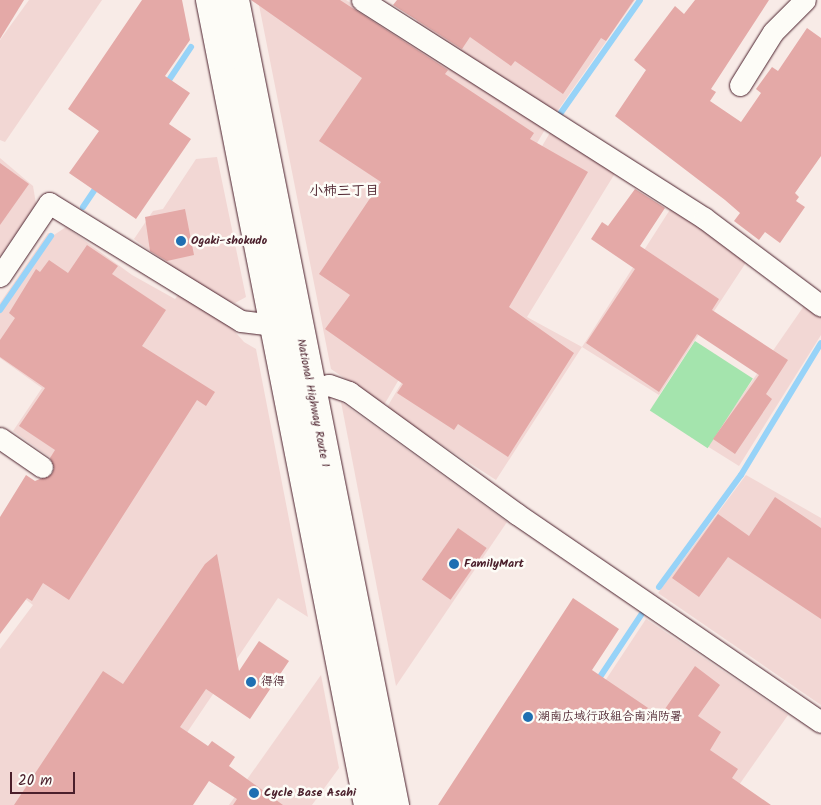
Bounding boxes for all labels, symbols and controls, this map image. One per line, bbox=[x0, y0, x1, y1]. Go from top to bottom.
district label: 小柿三丁目 bbox=[309, 183, 379, 199]
place label: Ogaki-shokudo bbox=[191, 234, 267, 248]
marker: Ogaki-shokudo bbox=[175, 235, 187, 247]
street label: National Highway Route 1 bbox=[293, 338, 333, 468]
place label: FamilyMart bbox=[464, 557, 524, 571]
marker: FamilyMart bbox=[448, 558, 460, 570]
place label: 得得 bbox=[261, 675, 285, 689]
marker: 得得 bbox=[245, 676, 257, 688]
place label: 湖南広域行政組合南消防署 bbox=[538, 710, 682, 724]
marker: 湖南広域行政組合南消防署 bbox=[522, 711, 534, 723]
scale bar bbox=[12, 762, 78, 794]
text: 20 m bbox=[18, 769, 52, 793]
place label: Cycle Base Asahi bbox=[264, 786, 356, 800]
marker: Cycle Base Asahi bbox=[248, 787, 260, 799]

